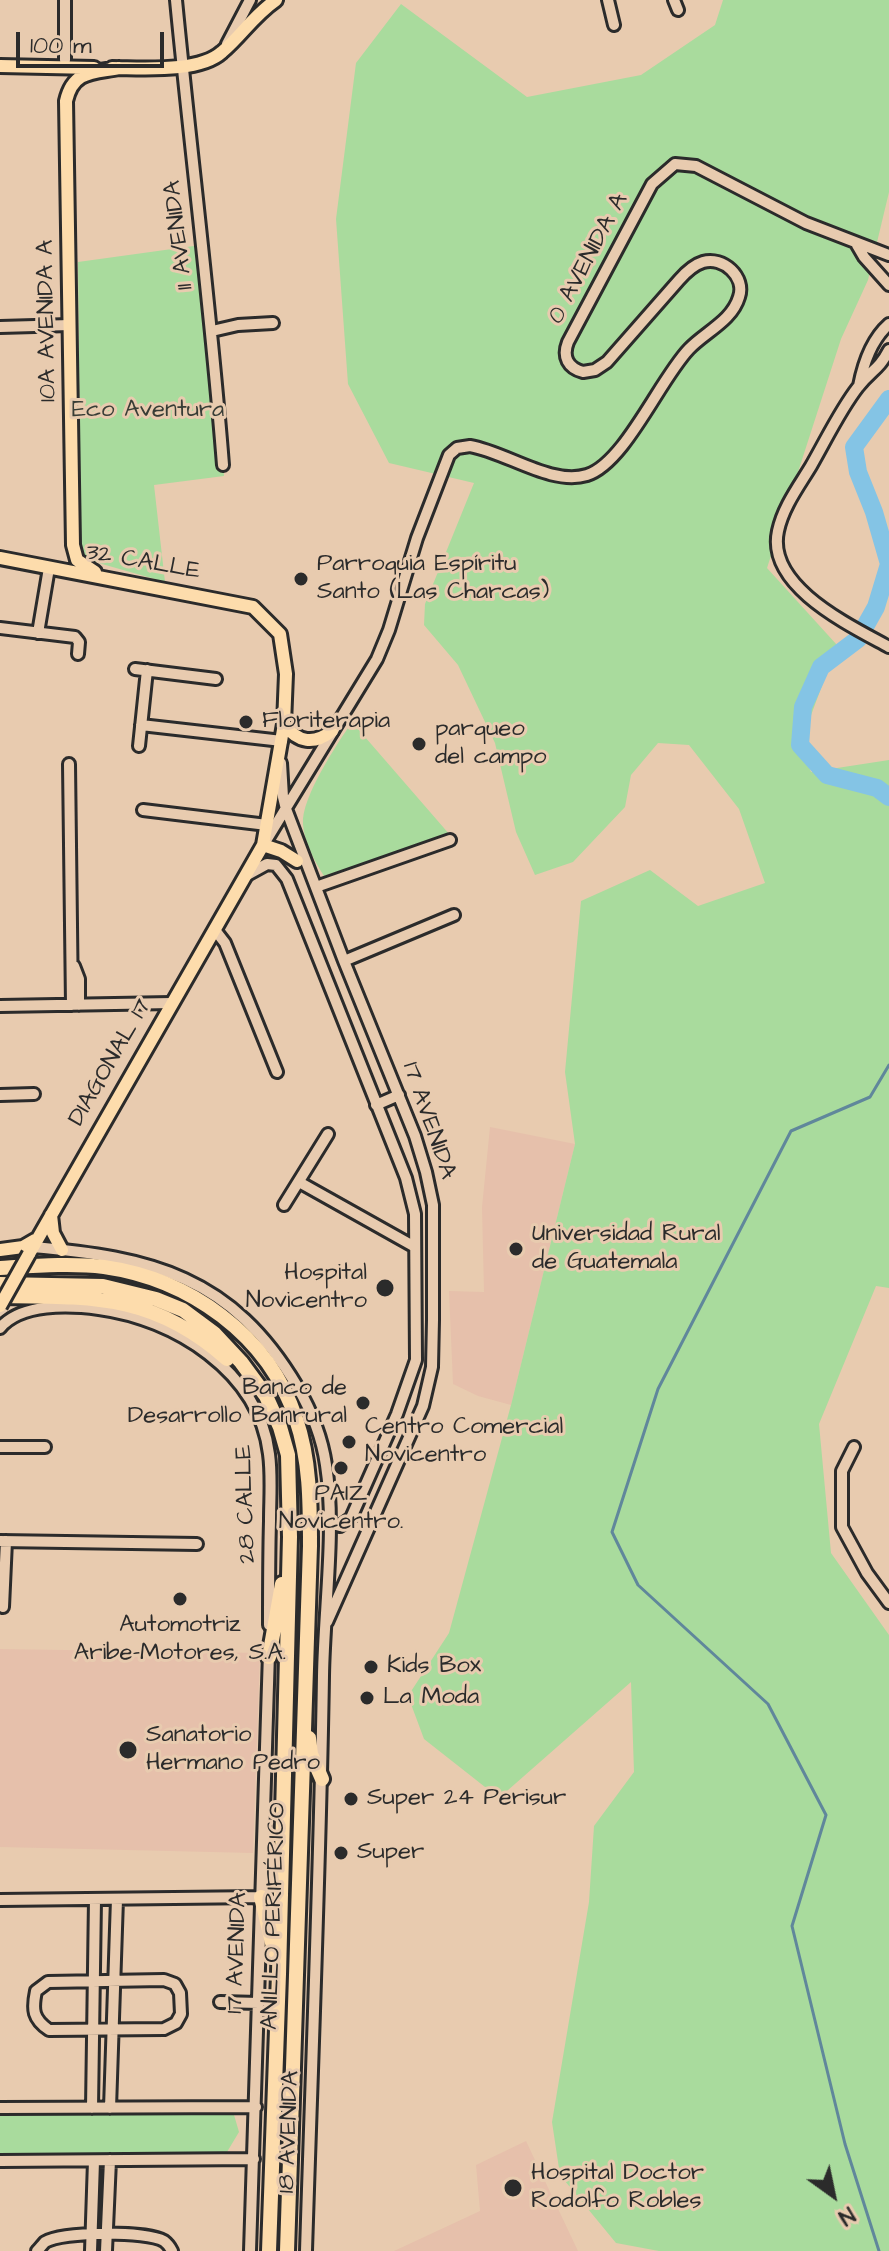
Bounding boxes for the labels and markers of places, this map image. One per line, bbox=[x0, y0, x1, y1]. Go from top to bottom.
place label: Parroquia Espíritu Santo (Las Charcas) bbox=[317, 551, 549, 607]
marker: Parroquia Espíritu Santo (Las Charcas) bbox=[292, 570, 310, 588]
place label: Floriterapia bbox=[262, 708, 390, 736]
marker: Floriterapia bbox=[237, 713, 255, 731]
place label: parqueo del campo bbox=[435, 716, 547, 772]
marker: parqueo del campo bbox=[410, 735, 428, 753]
place label: Universidad Rural de Guatemala bbox=[532, 1221, 720, 1277]
marker: Universidad Rural de Guatemala bbox=[507, 1240, 525, 1258]
place label: Hospital Novicentro bbox=[246, 1260, 367, 1316]
marker: Hospital Novicentro bbox=[374, 1277, 396, 1299]
place label: Banco de Desarrollo Banrural bbox=[128, 1375, 347, 1431]
marker: Banco de Desarrollo Banrural bbox=[354, 1394, 372, 1412]
place label: Centro Comercial Novicentro bbox=[365, 1414, 563, 1470]
marker: Centro Comercial Novicentro bbox=[340, 1433, 358, 1451]
marker: PAIZ Novicentro. bbox=[332, 1459, 350, 1477]
place label: PAIZ Novicentro. bbox=[279, 1481, 403, 1537]
marker: Automotriz Aribe-Motores, S.A. bbox=[171, 1590, 189, 1608]
place label: Automotriz Aribe-Motores, S.A. bbox=[74, 1612, 286, 1668]
place label: Kids Box bbox=[387, 1653, 481, 1681]
marker: Kids Box bbox=[362, 1658, 380, 1676]
place label: La Moda bbox=[383, 1684, 479, 1712]
marker: La Moda bbox=[358, 1689, 376, 1707]
place label: Sanatorio Hermano Pedro bbox=[146, 1722, 320, 1778]
marker: Sanatorio Hermano Pedro bbox=[117, 1739, 139, 1761]
place label: Super 24 Perisur bbox=[367, 1785, 566, 1813]
marker: Super 24 Perisur bbox=[342, 1790, 360, 1808]
place label: Super bbox=[357, 1839, 424, 1867]
marker: Super bbox=[332, 1844, 350, 1862]
place label: Hospital Doctor Rodolfo Robles bbox=[531, 2160, 704, 2216]
marker: Hospital Doctor Rodolfo Robles bbox=[502, 2177, 524, 2199]

